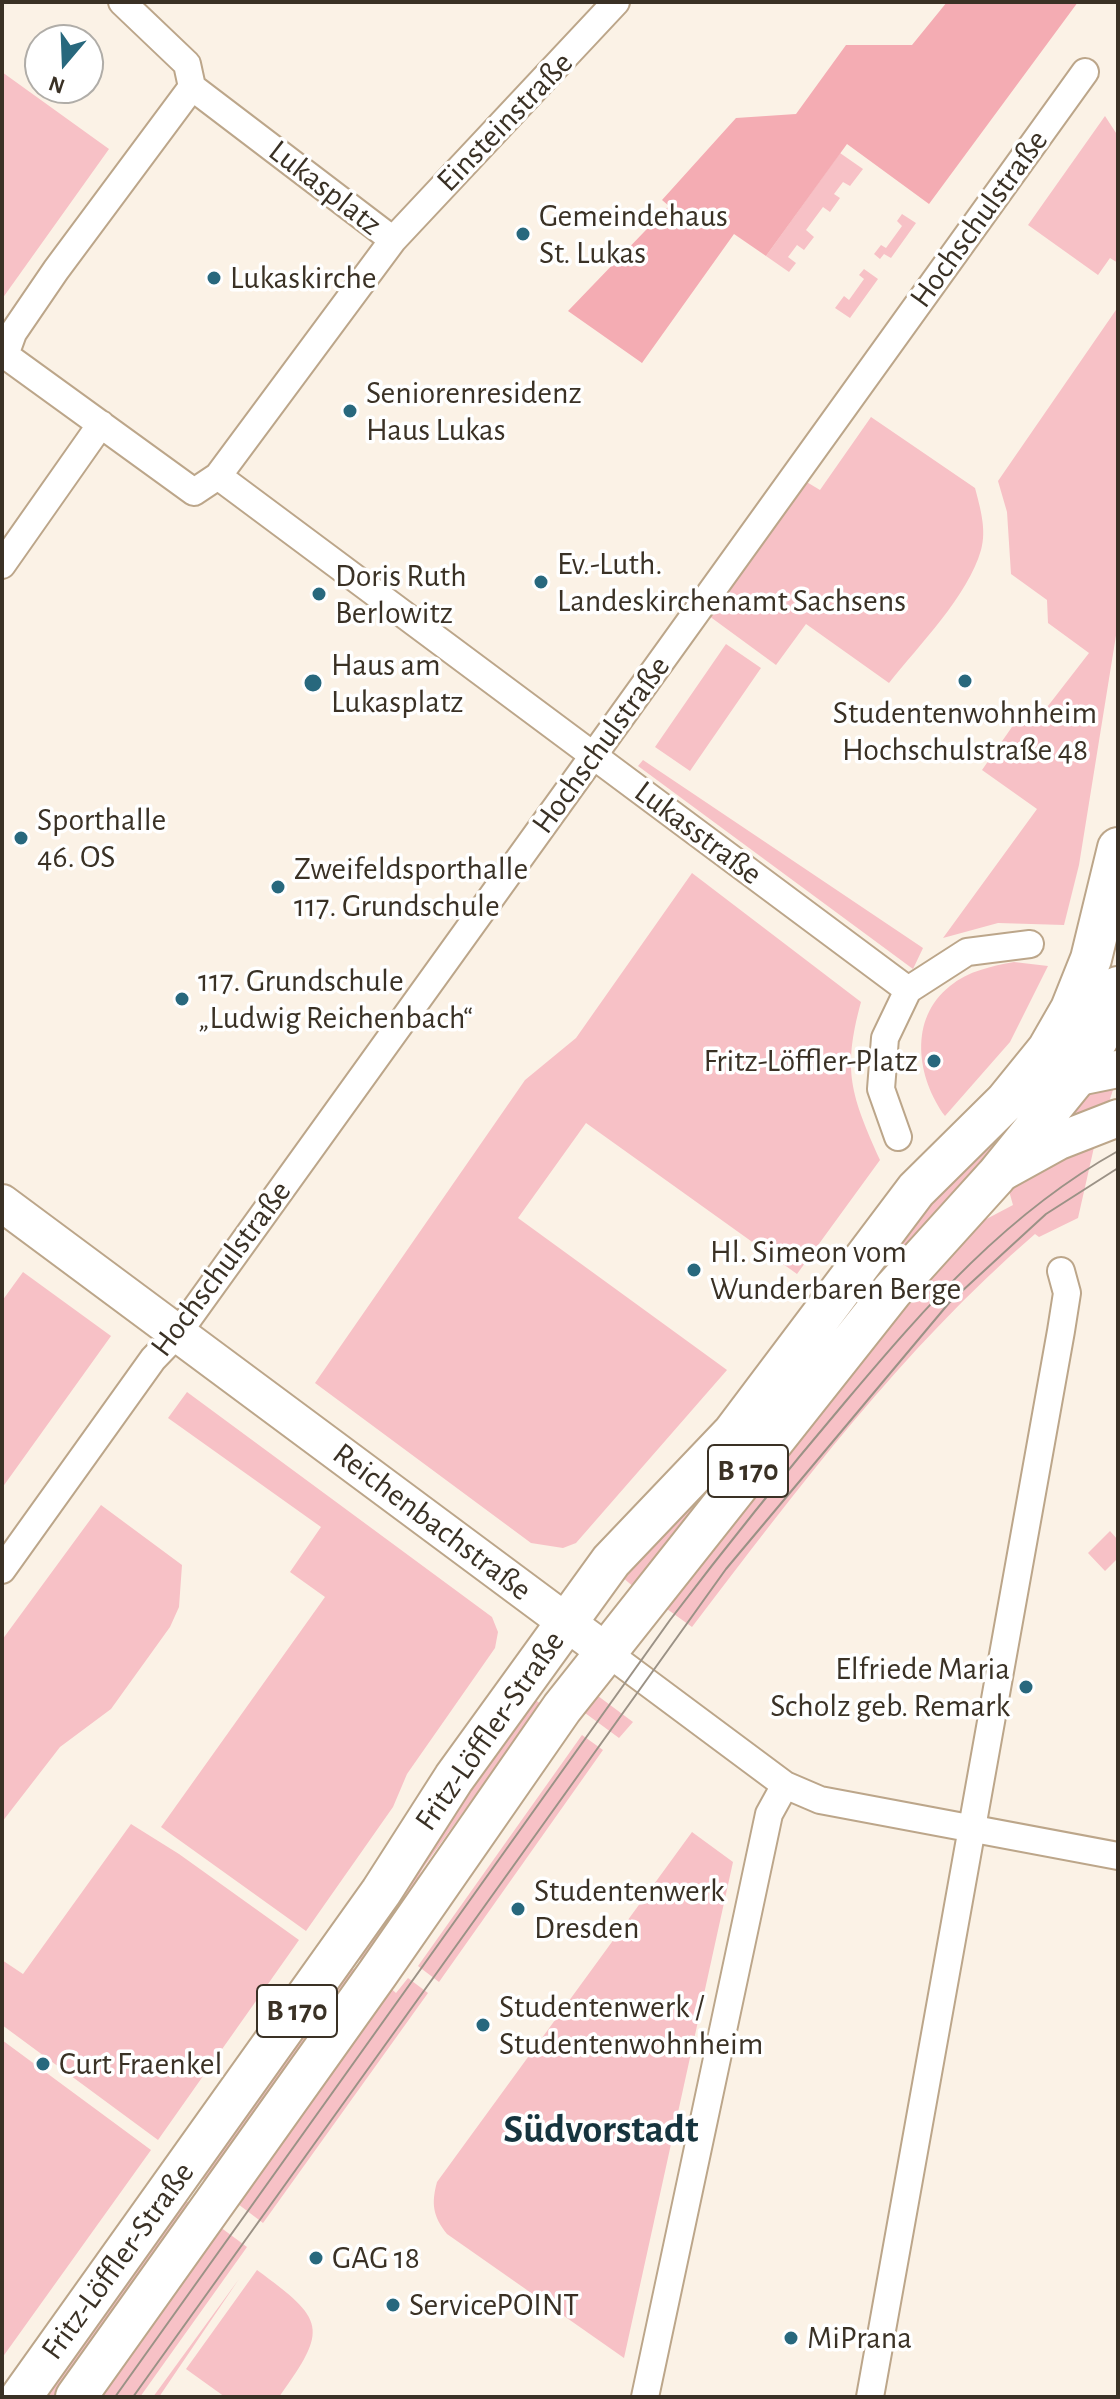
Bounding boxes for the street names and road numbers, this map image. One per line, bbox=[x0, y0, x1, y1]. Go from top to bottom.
street label: Einsteinstraße bbox=[429, 44, 581, 200]
street label: Hochschulstraße bbox=[902, 123, 1056, 315]
street label: Lukasplatz bbox=[261, 132, 389, 244]
street label: Hochschulstraße bbox=[524, 649, 678, 841]
street label: Lukasstraße bbox=[627, 773, 769, 893]
street label: Hochschulstraße bbox=[142, 1173, 300, 1365]
street label: Reichenbachstraße bbox=[325, 1435, 539, 1609]
road number: B 170 bbox=[708, 1445, 788, 1497]
street label: Fritz-Löffler-Straße bbox=[407, 1624, 573, 1838]
road number: B 170 bbox=[257, 1985, 337, 2037]
street label: Fritz-Löffler-Straße bbox=[33, 2155, 203, 2367]

